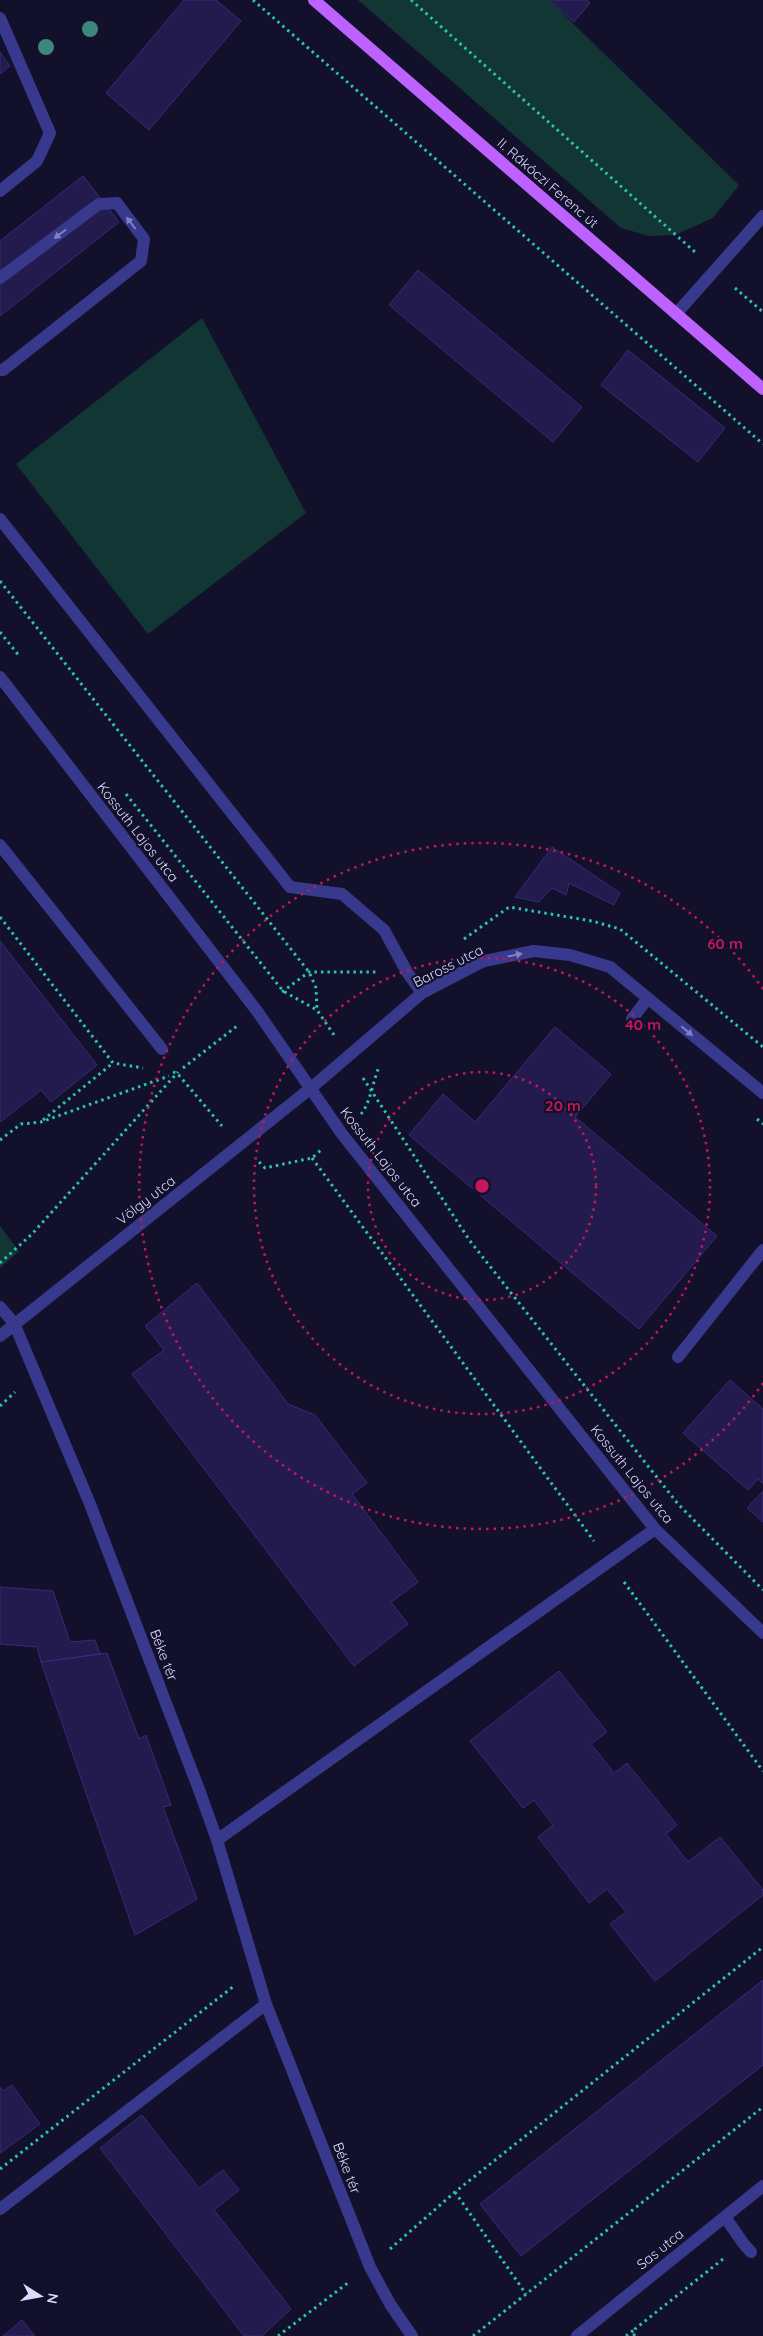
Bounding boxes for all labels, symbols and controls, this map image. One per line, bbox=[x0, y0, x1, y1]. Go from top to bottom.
street label: II. Rákóczi Ferenc út bbox=[494, 134, 603, 232]
one-way arrow bbox=[126, 217, 137, 230]
one-way arrow bbox=[54, 228, 67, 239]
street label: Kossuth Lajos utca bbox=[93, 778, 183, 886]
text: 60 m bbox=[707, 934, 743, 953]
street label: Baross utca bbox=[410, 941, 486, 991]
one-way arrow bbox=[507, 951, 522, 959]
text: 40 m bbox=[625, 1015, 661, 1034]
one-way arrow bbox=[680, 1025, 693, 1036]
text: 20 m bbox=[545, 1096, 581, 1115]
street label: Kossuth Lajos utca bbox=[336, 1103, 426, 1211]
street label: Völgy utca bbox=[113, 1171, 179, 1229]
centre of rings bbox=[473, 1177, 491, 1195]
street label: Kossuth Lajos utca bbox=[587, 1421, 677, 1527]
street label: Béke tér bbox=[146, 1627, 182, 1684]
street label: Béke tér bbox=[329, 2140, 365, 2197]
street label: Sas utca bbox=[633, 2225, 687, 2273]
north arrow bbox=[15, 2271, 65, 2321]
text: N bbox=[43, 2292, 63, 2305]

